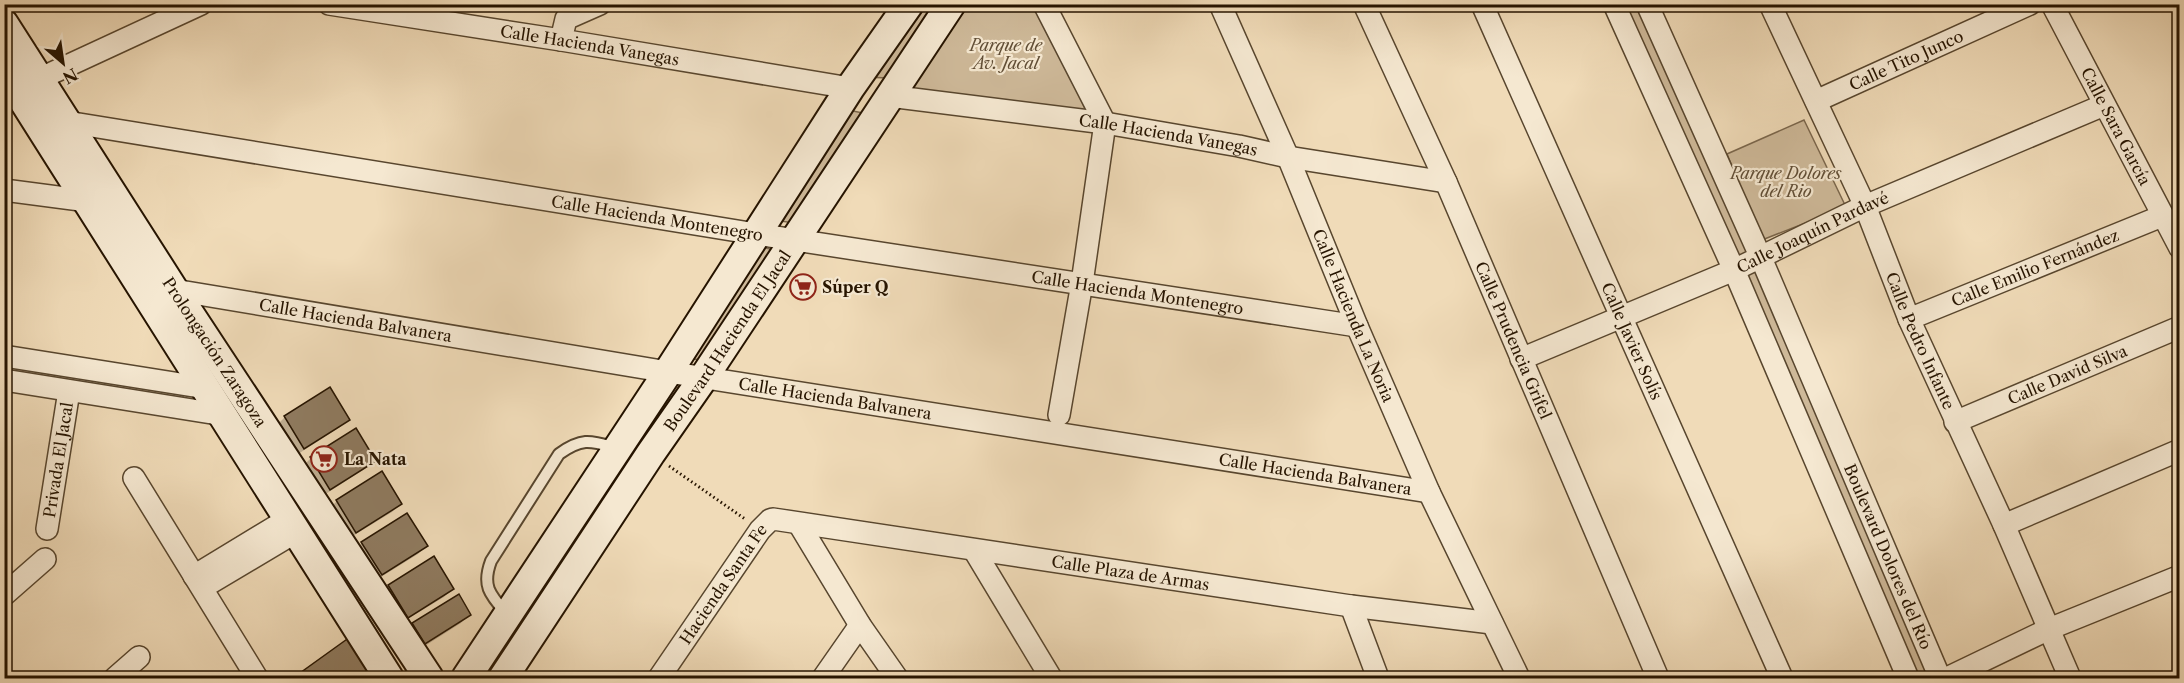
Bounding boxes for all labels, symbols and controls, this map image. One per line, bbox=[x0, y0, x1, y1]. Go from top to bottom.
street label: Calle Hacienda Vanegas bbox=[499, 21, 681, 69]
street label: Calle Tito Junco bbox=[1846, 26, 1967, 95]
north arrow bbox=[33, 33, 93, 93]
park label: Parque de Av. Jacal bbox=[968, 35, 1043, 73]
text: N bbox=[59, 64, 81, 88]
street label: Calle Sara García bbox=[2077, 64, 2155, 189]
street label: Calle Hacienda Vanegas bbox=[1078, 110, 1260, 160]
park label: Parque Dolores del Rio bbox=[1729, 163, 1841, 201]
street label: Calle Joaquín Pardavé bbox=[1733, 187, 1891, 277]
street label: Calle Hacienda Montenegro bbox=[550, 191, 765, 245]
street label: Calle Emilio Fernández bbox=[1948, 225, 2122, 311]
street label: Calle Hacienda La Noria bbox=[1308, 226, 1399, 406]
street label: Boulevard Hacienda El Jacal bbox=[659, 246, 795, 435]
street label: Calle Prudencia Grifel bbox=[1471, 259, 1556, 422]
street label: Calle Hacienda Montenegro bbox=[1030, 266, 1245, 319]
street label: Calle Pedro Infante bbox=[1882, 269, 1959, 413]
supermarket icon: Súper Q bbox=[788, 272, 818, 302]
street label: Prolongación Zaragoza bbox=[158, 273, 272, 431]
place label: Súper Q bbox=[822, 277, 889, 297]
street label: Calle Javier Solís bbox=[1597, 279, 1667, 403]
street label: Calle Hacienda Balvanera bbox=[258, 294, 454, 346]
street label: Calle David Silva bbox=[2005, 340, 2131, 409]
street label: Calle Hacienda Balvanera bbox=[737, 373, 934, 424]
street label: Privada El Jacal bbox=[39, 401, 77, 519]
supermarket icon: La Nata bbox=[309, 444, 339, 474]
place label: La Nata bbox=[344, 449, 407, 469]
street label: Calle Hacienda Balvanera bbox=[1217, 449, 1414, 499]
street label: Boulevard Dolores del Río bbox=[1840, 461, 1937, 653]
street label: Hacienda Santa Fe bbox=[675, 519, 771, 648]
street label: Calle Plaza de Armas bbox=[1050, 551, 1211, 595]

